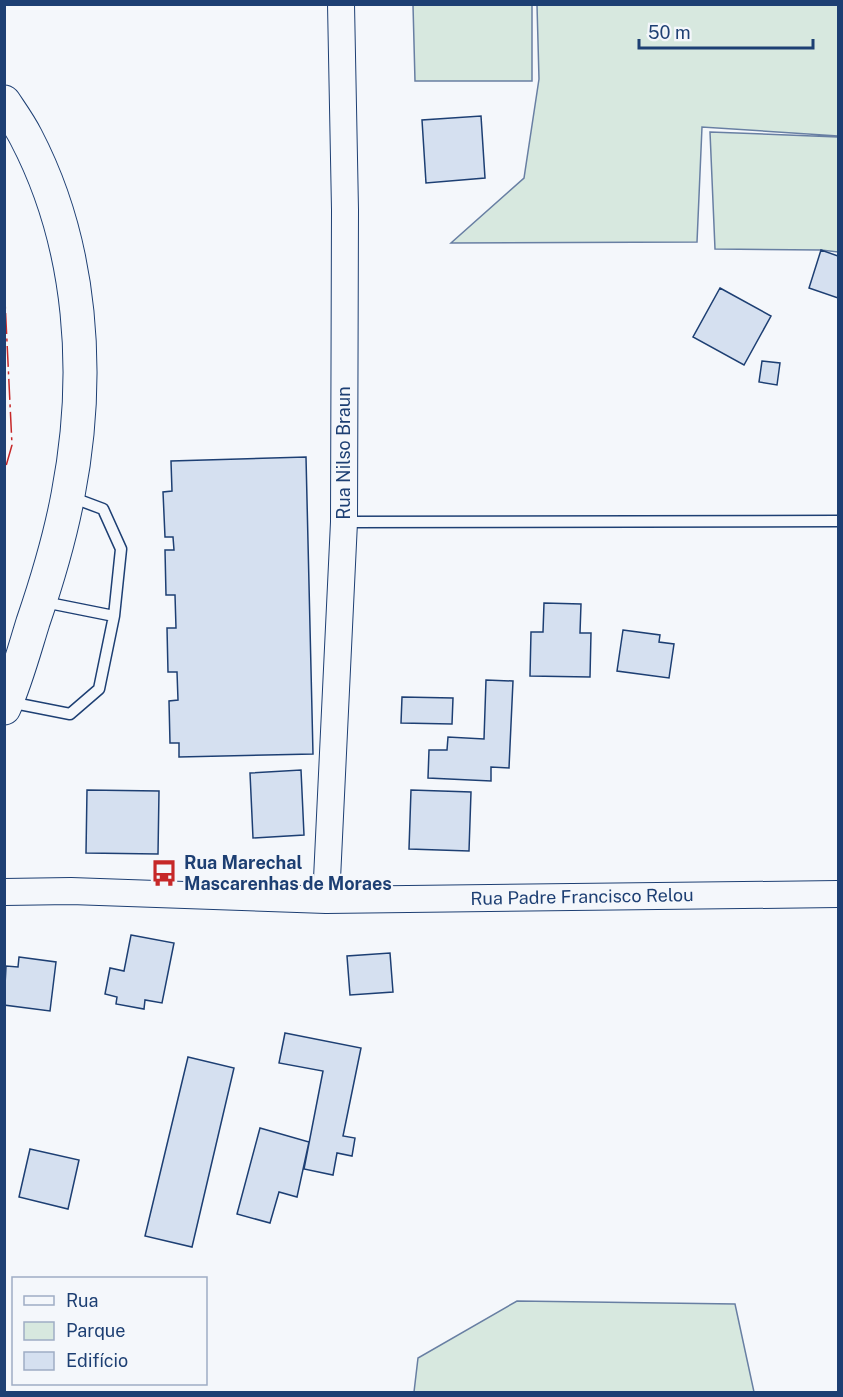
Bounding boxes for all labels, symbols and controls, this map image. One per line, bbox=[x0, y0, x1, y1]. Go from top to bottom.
scale bar bbox=[639, 12, 813, 50]
text: 50 m bbox=[648, 22, 691, 43]
street label: Rua Nilso Braun bbox=[333, 386, 354, 520]
place label: Rua Marechal Mascarenhas de Moraes bbox=[184, 852, 392, 894]
bus stop icon: Rua Marechal Mascarenhas de Moraes bbox=[149, 858, 179, 888]
street label: Rua Padre Francisco Relou bbox=[470, 884, 694, 909]
legend bbox=[12, 1277, 207, 1385]
text: Rua bbox=[66, 1290, 98, 1311]
text: Parque bbox=[66, 1320, 126, 1341]
text: Edifício bbox=[66, 1350, 128, 1371]

